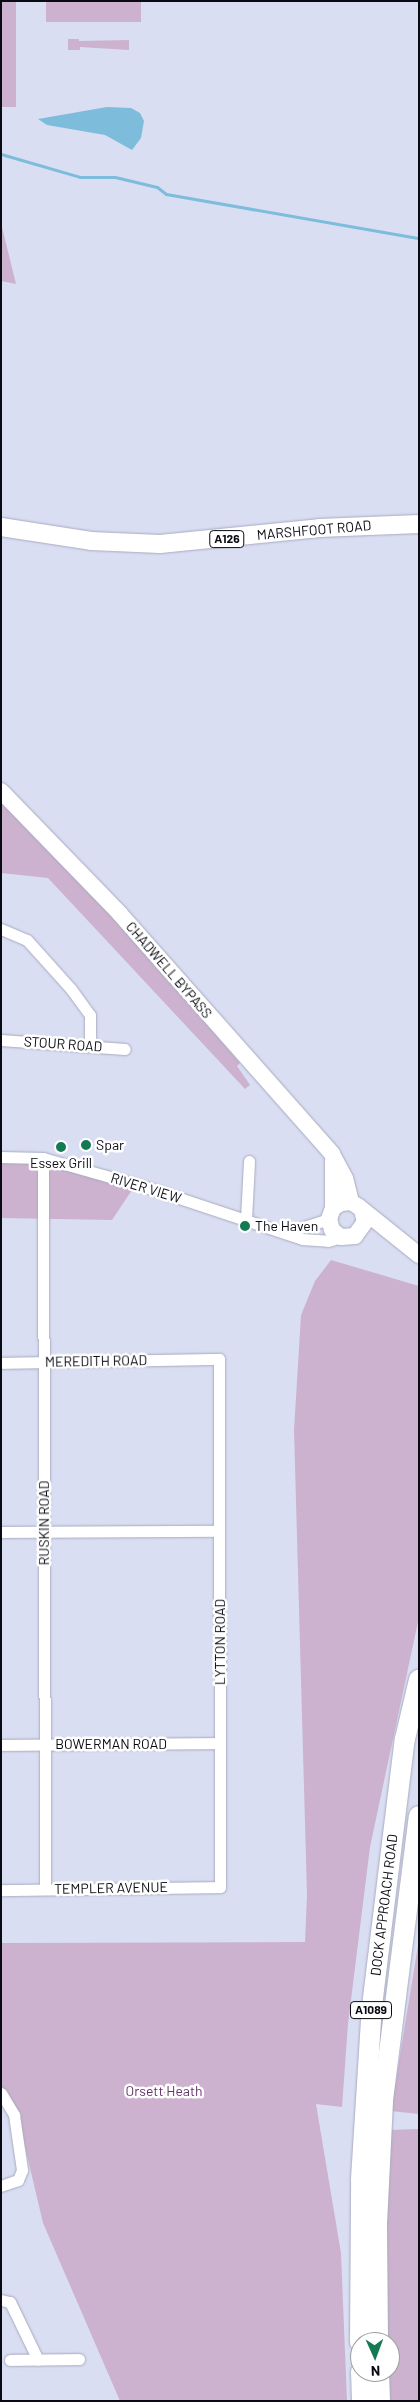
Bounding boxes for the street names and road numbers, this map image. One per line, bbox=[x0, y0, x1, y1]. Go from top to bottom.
street label: MARSHFOOT ROAD bbox=[256, 517, 372, 543]
road number: A126 bbox=[208, 530, 246, 548]
street label: CHADWELL BYPASS bbox=[122, 918, 216, 1022]
street label: STOUR ROAD bbox=[23, 1033, 103, 1055]
street label: RIVER VIEW bbox=[109, 1169, 183, 1207]
street label: MEREDITH ROAD bbox=[45, 1352, 147, 1370]
street label: RUSKIN ROAD bbox=[36, 1481, 52, 1565]
street label: LYTTON ROAD bbox=[212, 1599, 228, 1685]
street label: BOWERMAN ROAD bbox=[55, 1736, 167, 1752]
street label: DOCK APPROACH ROAD bbox=[367, 1833, 401, 1977]
street label: TEMPLER AVENUE bbox=[54, 1879, 168, 1897]
road number: A1089 bbox=[350, 2000, 392, 2020]

